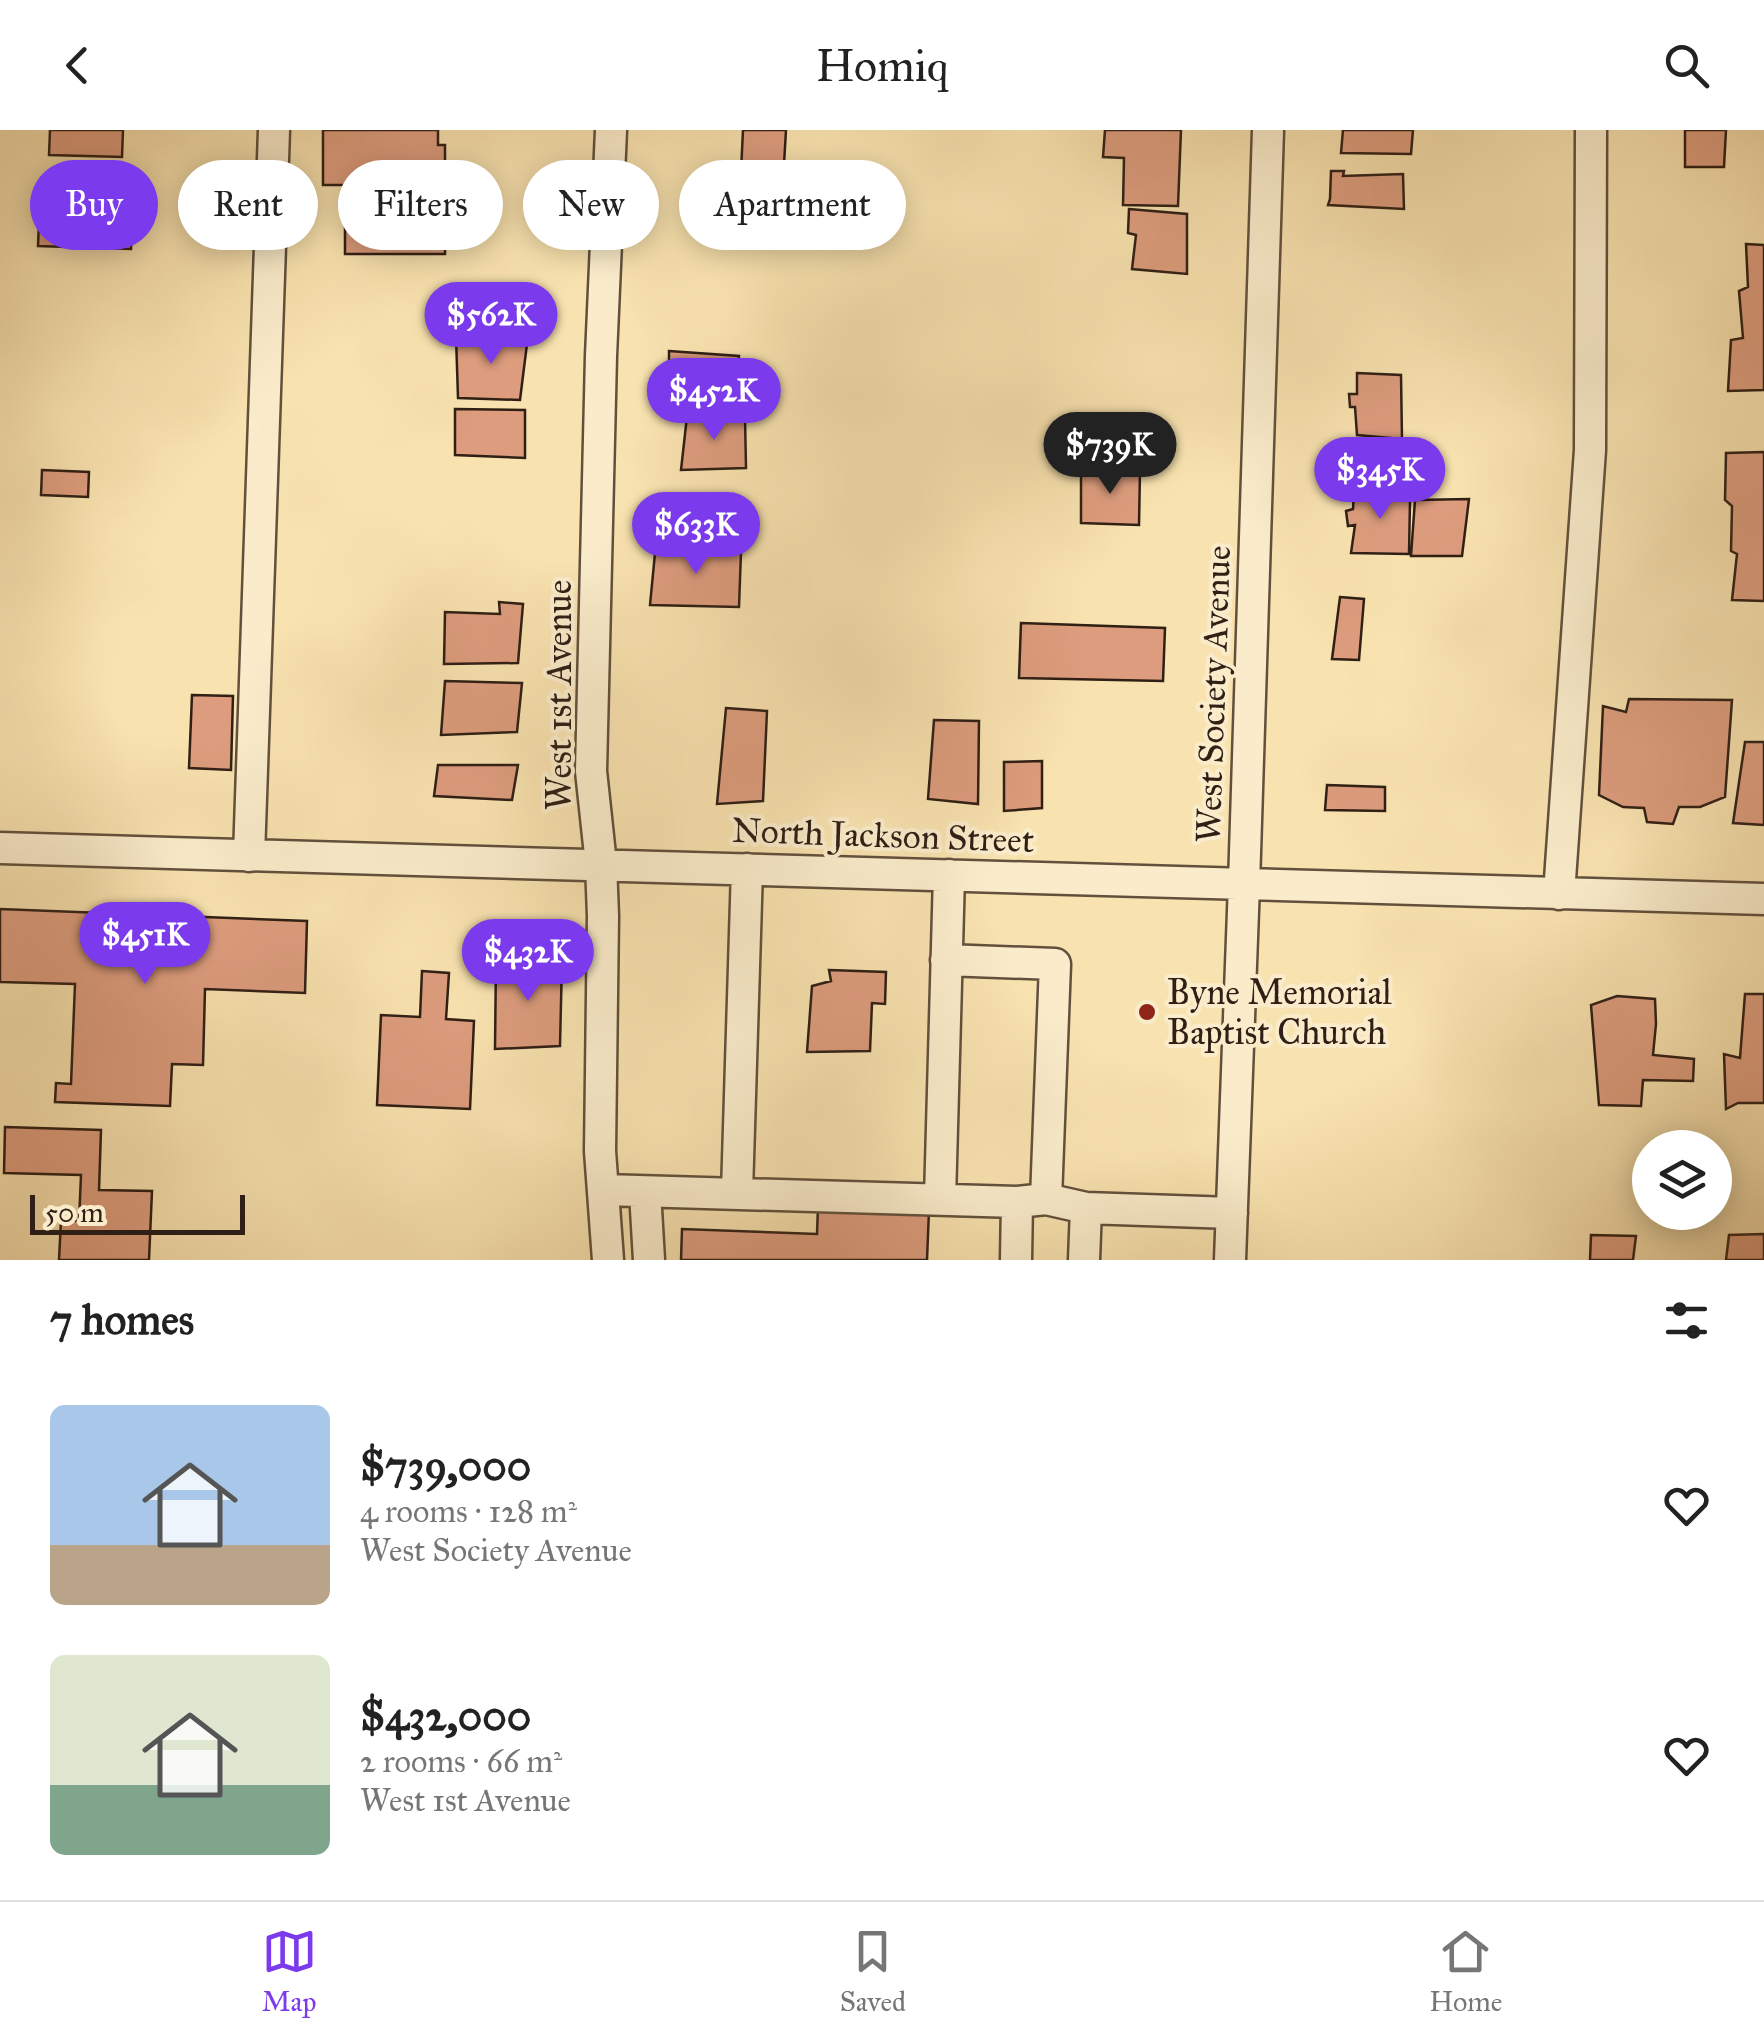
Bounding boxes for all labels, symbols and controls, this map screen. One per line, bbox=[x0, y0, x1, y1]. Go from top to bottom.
icon: back bbox=[50, 38, 105, 93]
text: Homiq bbox=[816, 38, 948, 93]
icon: search bbox=[1659, 38, 1714, 93]
chip: Buy bbox=[30, 160, 158, 250]
chip: Rent bbox=[178, 160, 318, 250]
chip: Filters bbox=[338, 160, 503, 250]
chip: New bbox=[523, 160, 659, 250]
chip: Apartment bbox=[679, 160, 906, 250]
pin: $562K bbox=[421, 282, 561, 367]
text: $562K bbox=[447, 295, 535, 334]
pin: $452K bbox=[644, 358, 784, 443]
text: $452K bbox=[669, 371, 759, 410]
pin: $739K bbox=[1040, 412, 1180, 497]
text: $739K bbox=[1066, 425, 1154, 464]
pin: $345K bbox=[1310, 437, 1450, 522]
text: $345K bbox=[1336, 450, 1424, 489]
pin: $633K bbox=[626, 492, 766, 577]
text: $633K bbox=[654, 505, 738, 544]
street label: West Society Avenue bbox=[1187, 545, 1240, 843]
street label: West 1st Avenue bbox=[538, 580, 581, 810]
street label: North Jackson Street bbox=[731, 809, 1035, 862]
pin: $451K bbox=[75, 902, 215, 987]
text: $451K bbox=[101, 915, 189, 954]
pin: $432K bbox=[458, 919, 598, 1004]
text: $432K bbox=[484, 932, 572, 971]
place label: Byne Memorial Baptist Church bbox=[1167, 971, 1392, 1054]
marker: Byne Memorial Baptist Church bbox=[1136, 1001, 1158, 1023]
map controls bbox=[1632, 1130, 1732, 1230]
button: layers bbox=[1632, 1130, 1732, 1230]
scale bar bbox=[30, 1190, 245, 1234]
text: 50 m bbox=[45, 1195, 104, 1230]
icon: filters bbox=[1659, 1293, 1714, 1348]
text: 7 homes bbox=[50, 1294, 194, 1346]
text: $739,000 bbox=[360, 1440, 531, 1492]
icon: home bbox=[130, 1445, 250, 1565]
icon: heart bbox=[1659, 1478, 1714, 1533]
text: 4 rooms · 128 m² bbox=[360, 1492, 577, 1531]
text: West Society Avenue bbox=[360, 1531, 632, 1570]
text: $432,000 bbox=[360, 1690, 531, 1742]
icon: home bbox=[130, 1695, 250, 1815]
icon: heart bbox=[1659, 1728, 1714, 1783]
text: 2 rooms · 66 m² bbox=[360, 1742, 562, 1781]
text: West 1st Avenue bbox=[360, 1781, 571, 1820]
tab: Map bbox=[262, 1924, 317, 2019]
tab: Saved bbox=[840, 1924, 906, 2019]
tab: Home bbox=[1429, 1924, 1502, 2019]

